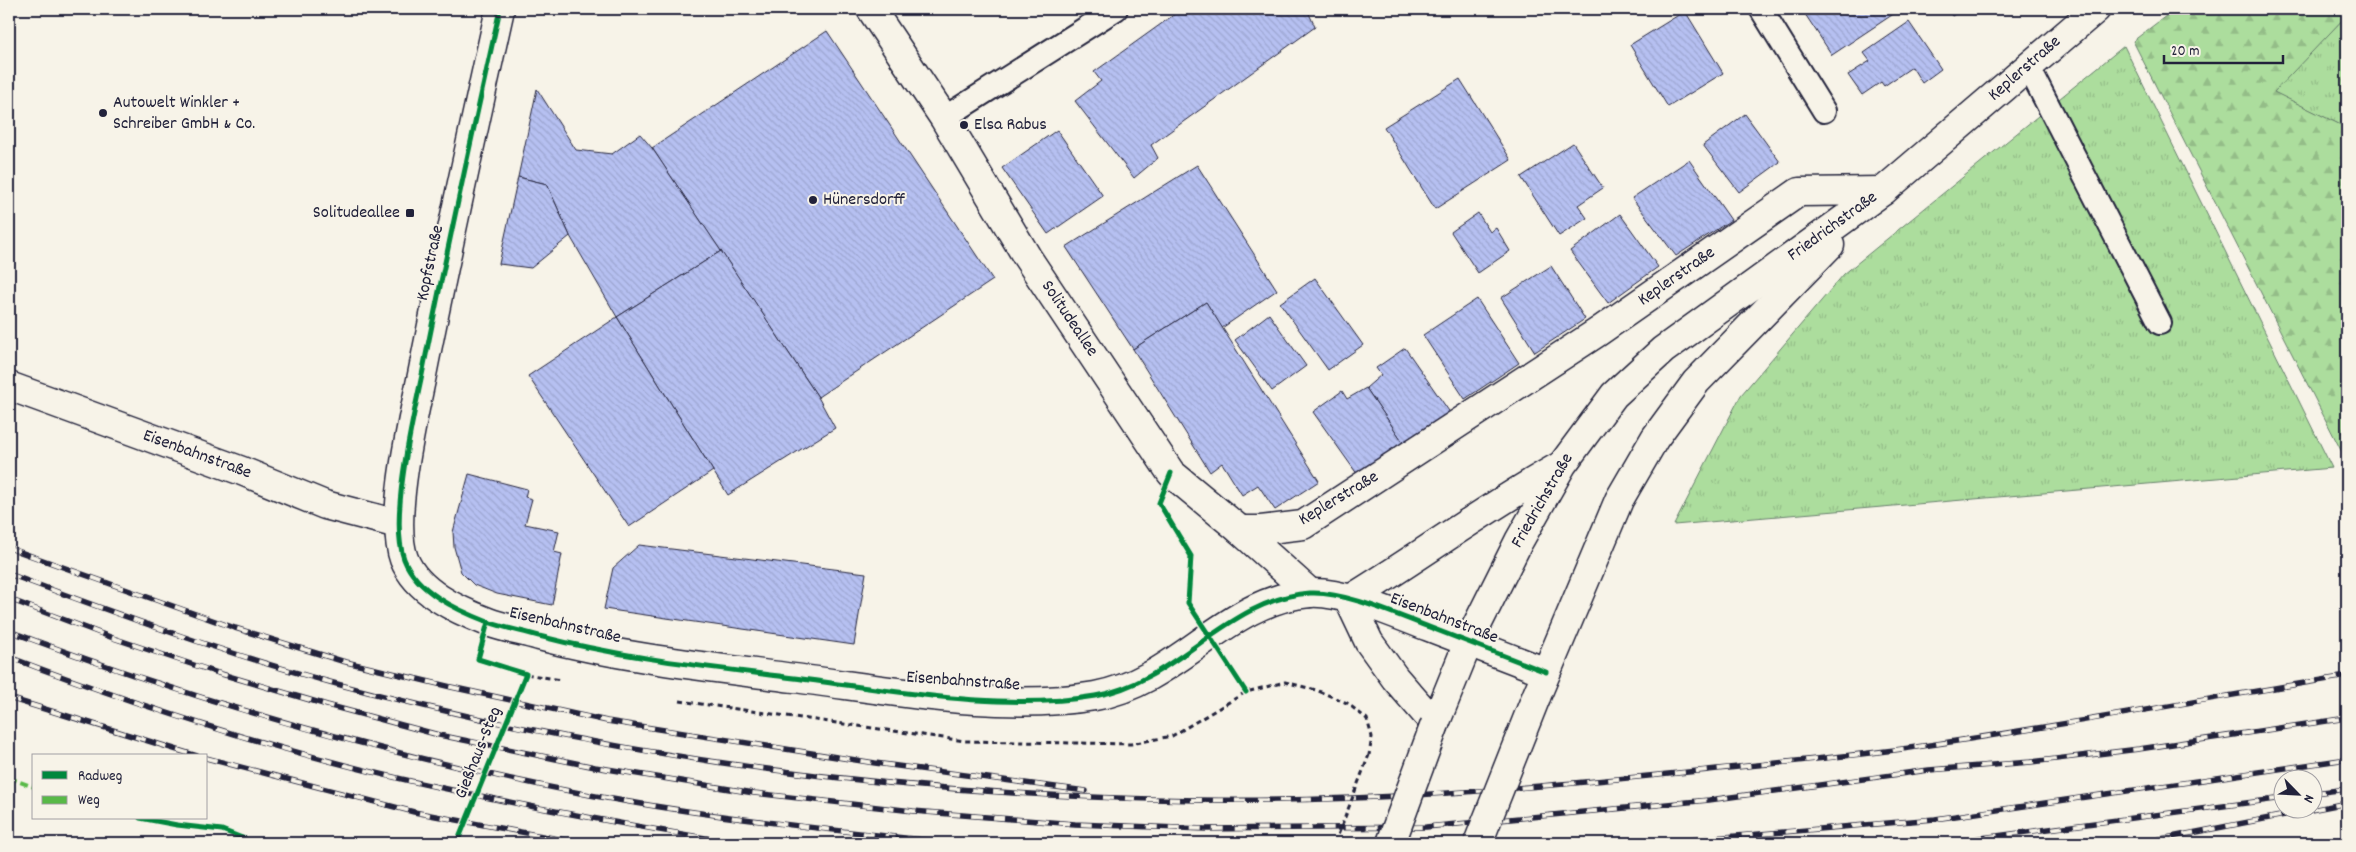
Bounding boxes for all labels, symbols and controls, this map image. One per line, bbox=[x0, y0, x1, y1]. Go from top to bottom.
street label: Keplerstraße bbox=[1983, 30, 2067, 108]
scale bar bbox=[2164, 32, 2282, 64]
text: 20 m bbox=[2171, 41, 2199, 63]
place label: Autowelt Winkler + Schreiber GmbH & Co. bbox=[113, 91, 255, 137]
marker: Autowelt Winkler + Schreiber GmbH & Co. bbox=[97, 107, 109, 119]
place label: Elsa Rabus bbox=[974, 113, 1047, 138]
marker: Elsa Rabus bbox=[958, 119, 970, 131]
street label: Friedrichstraße bbox=[1783, 186, 1883, 268]
place label: Hünersdorff bbox=[823, 188, 906, 213]
marker: Hünersdorff bbox=[807, 194, 819, 206]
place label: Solitudeallee bbox=[313, 201, 400, 226]
marker: Solitudeallee bbox=[404, 207, 416, 219]
street label: Kopfstraße bbox=[411, 223, 451, 303]
street label: Keplerstraße bbox=[1633, 241, 1721, 313]
street label: Solitudeallee bbox=[1034, 276, 1104, 362]
street label: Eisenbahnstraße bbox=[139, 424, 255, 486]
street label: Friedrichstraße bbox=[1506, 449, 1580, 553]
street label: Keplerstraße bbox=[1294, 465, 1384, 533]
street label: Eisenbahnstraße bbox=[1386, 587, 1502, 651]
street label: Eisenbahnstraße bbox=[507, 601, 623, 651]
street label: Eisenbahnstraße bbox=[905, 666, 1021, 698]
street label: Gießhaus-Steg bbox=[449, 703, 509, 803]
legend bbox=[32, 754, 208, 820]
text: Radweg bbox=[78, 766, 122, 788]
north arrow bbox=[2274, 770, 2324, 820]
text: Weg bbox=[78, 790, 100, 812]
text: N bbox=[2297, 791, 2319, 806]

